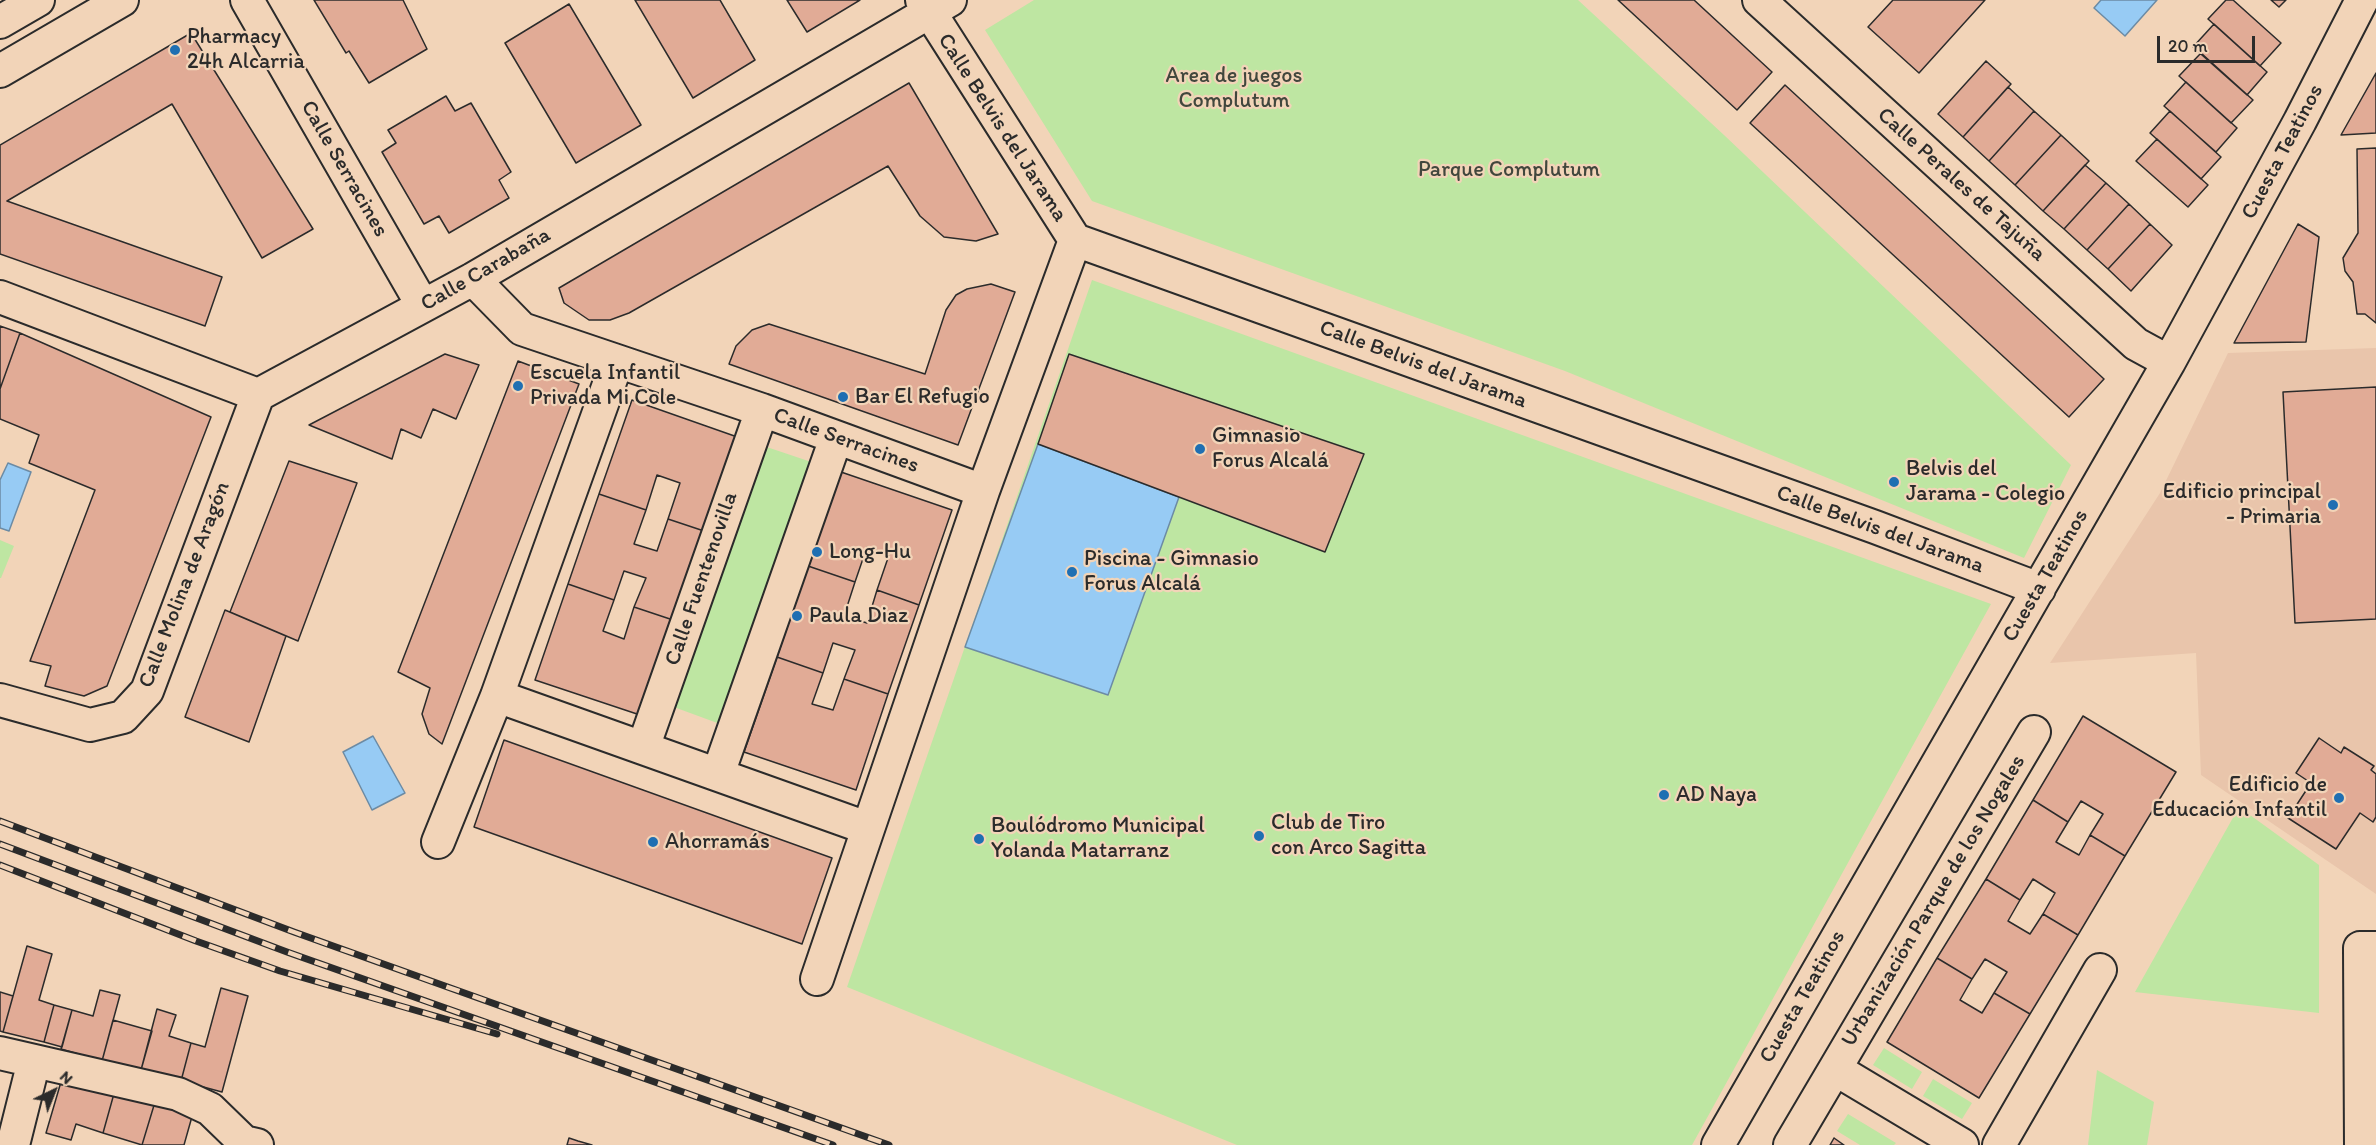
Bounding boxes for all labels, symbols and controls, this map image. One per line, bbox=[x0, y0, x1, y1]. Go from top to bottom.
place label: Pharmacy 24h Alcarria bbox=[187, 24, 305, 76]
scale bar bbox=[2160, 24, 2258, 62]
street label: Calle Belvis del Jarama bbox=[931, 29, 1073, 227]
text: 20 m bbox=[2168, 35, 2208, 57]
marker: Pharmacy 24h Alcarria bbox=[168, 43, 182, 57]
park label: Area de juegos Complutum bbox=[1166, 63, 1302, 114]
street label: Cuesta Teatinos bbox=[2236, 80, 2330, 224]
street label: Calle Serracines bbox=[294, 96, 394, 242]
street label: Calle Perales de Tajuña bbox=[1871, 102, 2051, 268]
park label: Parque Complutum bbox=[1418, 157, 1600, 183]
street label: Calle Carabaña bbox=[416, 222, 556, 318]
street label: Calle Belvis del Jarama bbox=[1316, 315, 1530, 415]
place label: Escuela Infantil Privada Mi Cole bbox=[530, 360, 680, 412]
marker: Escuela Infantil Privada Mi Cole bbox=[511, 379, 525, 393]
place label: Bar El Refugio bbox=[855, 384, 990, 410]
marker: Bar El Refugio bbox=[836, 390, 850, 404]
street label: Calle Serracines bbox=[770, 402, 922, 480]
place label: Gimnasio Forus Alcalá bbox=[1212, 423, 1329, 475]
marker: Gimnasio Forus Alcalá bbox=[1193, 442, 1207, 456]
place label: Belvis del Jarama - Colegio bbox=[1906, 456, 2065, 508]
marker: Belvis del Jarama - Colegio bbox=[1887, 475, 1901, 489]
street label: Calle Molina de Aragón bbox=[134, 478, 236, 692]
place label: Edificio principal - Primaria bbox=[2163, 479, 2321, 530]
street label: Calle Belvis del Jarama bbox=[1773, 480, 1987, 580]
street label: Calle Fuentenovilla bbox=[660, 489, 744, 669]
marker: Edificio principal - Primaria bbox=[2326, 498, 2340, 512]
street label: Cuesta Teatinos bbox=[1997, 505, 2095, 647]
place label: Long-Hu bbox=[829, 539, 911, 565]
marker: Long-Hu bbox=[810, 545, 824, 559]
place label: Piscina - Gimnasio Forus Alcalá bbox=[1084, 546, 1259, 598]
marker: Piscina - Gimnasio Forus Alcalá bbox=[1065, 565, 1079, 579]
place label: Paula Diaz bbox=[809, 603, 908, 629]
marker: Paula Diaz bbox=[790, 609, 804, 623]
street label: Urbanización Parque de los Nogales bbox=[1836, 750, 2032, 1052]
place label: Edificio de Educación Infantil bbox=[2152, 772, 2327, 824]
place label: AD Naya bbox=[1676, 782, 1757, 808]
marker: AD Naya bbox=[1657, 788, 1671, 802]
marker: Edificio de Educación Infantil bbox=[2332, 791, 2346, 805]
place label: Club de Tiro con Arco Sagitta bbox=[1271, 810, 1426, 861]
place label: Boulódromo Municipal Yolanda Matarranz bbox=[991, 813, 1205, 864]
place label: Ahorramás bbox=[665, 829, 770, 855]
marker: Club de Tiro con Arco Sagitta bbox=[1252, 829, 1266, 843]
marker: Boulódromo Municipal Yolanda Matarranz bbox=[972, 832, 986, 846]
marker: Ahorramás bbox=[646, 835, 660, 849]
street label: Cuesta Teatinos bbox=[1754, 926, 1852, 1068]
north arrow bbox=[24, 1061, 84, 1121]
text: N bbox=[56, 1067, 77, 1088]

